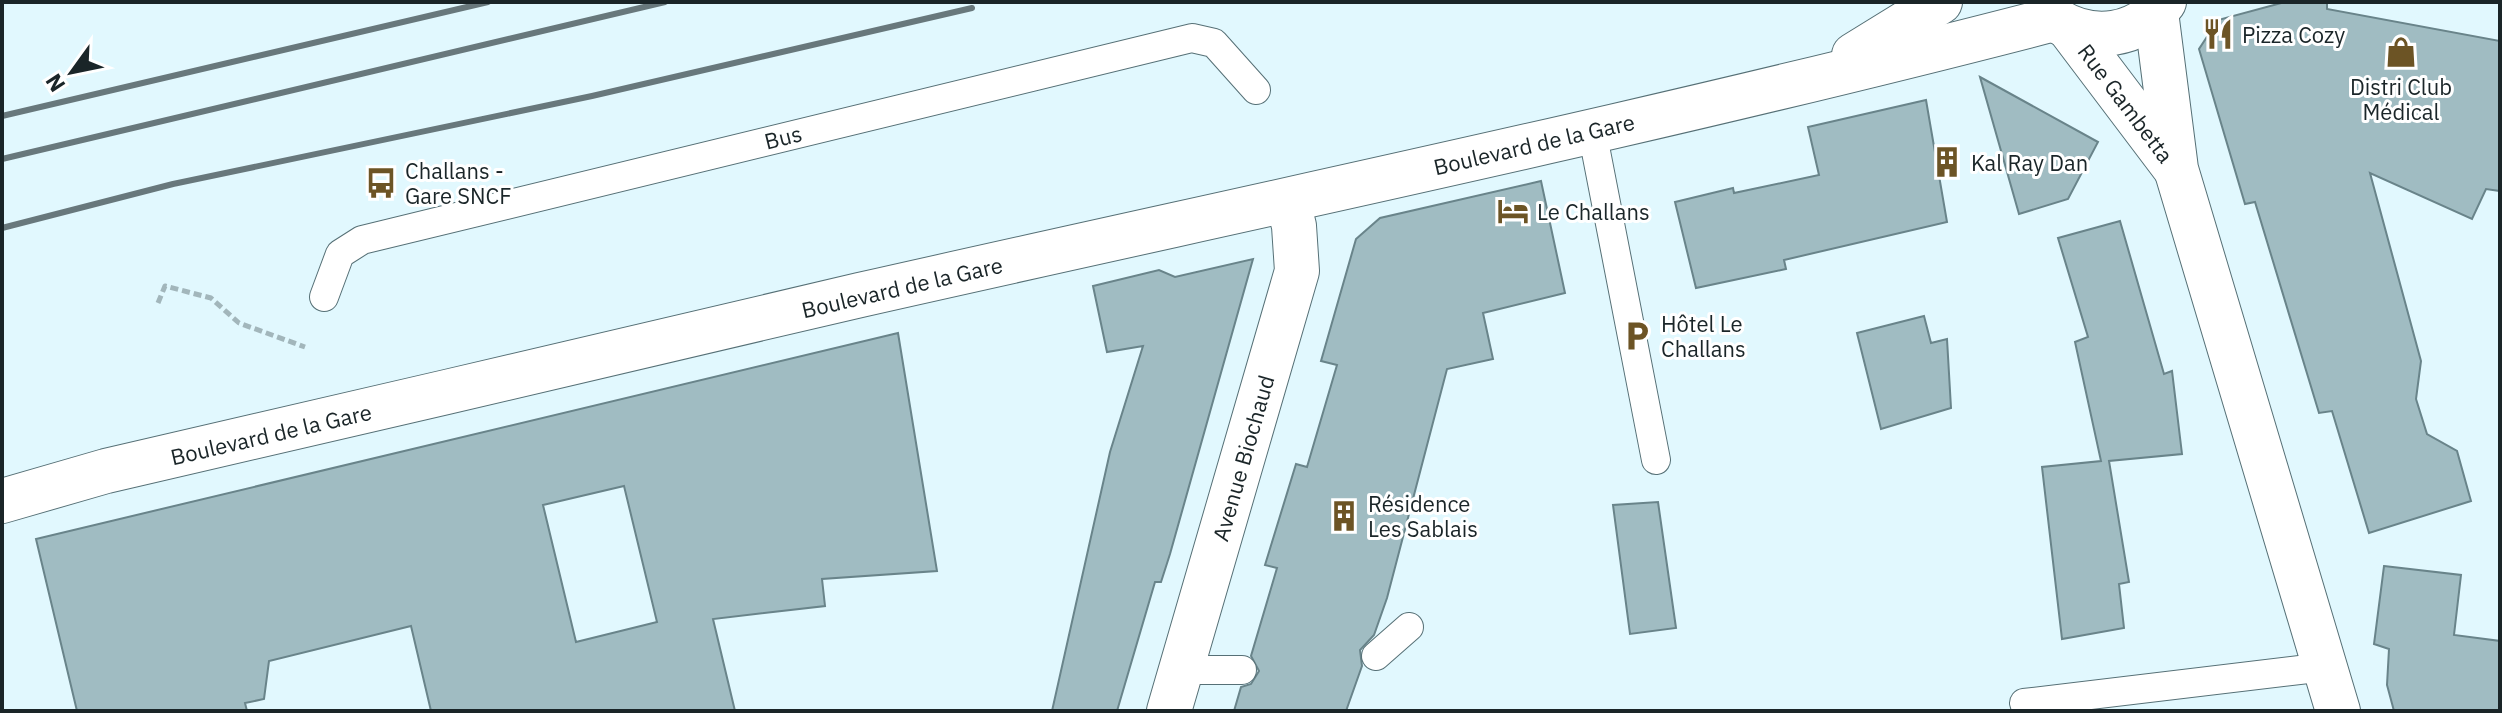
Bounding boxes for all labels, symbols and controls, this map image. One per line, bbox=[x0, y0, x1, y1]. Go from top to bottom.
restaurant icon: Pizza Cozy bbox=[2201, 17, 2235, 51]
place label: Pizza Cozy bbox=[2242, 20, 2345, 49]
north arrow bbox=[32, 32, 112, 112]
shop icon: Distri Club Médical bbox=[2384, 35, 2418, 69]
street label: Rue Gambetta bbox=[2072, 38, 2180, 169]
text: N bbox=[38, 69, 71, 98]
place label: Distri Club Médical bbox=[2350, 72, 2452, 126]
street label: Boulevard de la Gare bbox=[1431, 107, 1637, 181]
street label: Bus bbox=[761, 118, 805, 156]
building icon: Kal Ray Dan bbox=[1930, 145, 1964, 179]
place label: Kal Ray Dan bbox=[1971, 148, 2088, 177]
place label: Challans - Gare SNCF bbox=[405, 156, 512, 210]
bus stop icon: Challans - Gare SNCF bbox=[364, 166, 398, 200]
hotel icon: Le Challans bbox=[1496, 194, 1530, 228]
place label: Le Challans bbox=[1537, 197, 1650, 226]
street label: Boulevard de la Gare bbox=[799, 250, 1005, 324]
place label: Hôtel Le Challans bbox=[1661, 309, 1746, 363]
parking icon: Hôtel Le Challans bbox=[1620, 319, 1654, 353]
street label: Avenue Biochaud bbox=[1205, 372, 1281, 544]
street label: Boulevard de la Gare bbox=[168, 397, 374, 471]
place label: Résidence Les Sablais bbox=[1368, 489, 1478, 543]
building icon: Résidence Les Sablais bbox=[1327, 499, 1361, 533]

